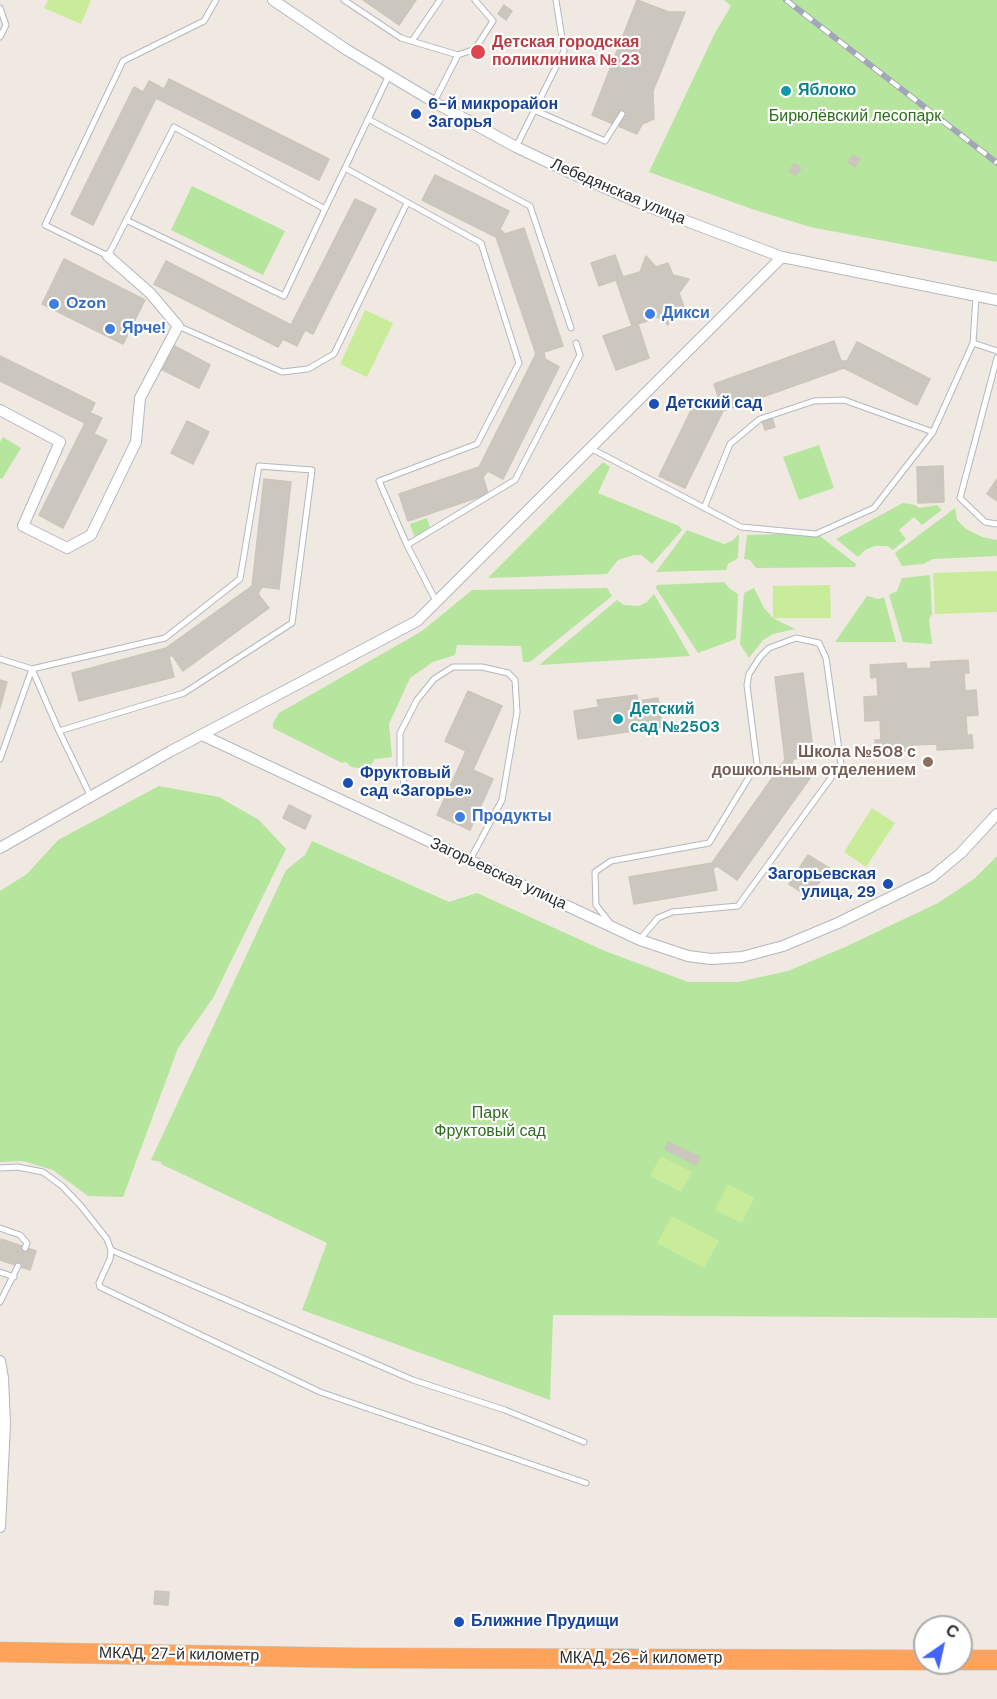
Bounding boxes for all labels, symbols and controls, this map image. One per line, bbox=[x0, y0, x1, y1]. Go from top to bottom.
place label: Детская городская поликлиника № 23 bbox=[492, 33, 640, 71]
marker: Детская городская поликлиника № 23 bbox=[469, 43, 487, 61]
place label: Яблоко bbox=[798, 81, 856, 101]
marker: Яблоко bbox=[779, 84, 793, 98]
place label: 6-й микрорайон Загорья bbox=[428, 95, 558, 133]
marker: 6-й микрорайон Загорья bbox=[409, 107, 423, 121]
park label: Бирюлёвский лесопарк bbox=[769, 107, 941, 127]
street label: Лебедянская улица bbox=[548, 155, 688, 229]
place label: Ozon bbox=[66, 294, 106, 314]
marker: Ozon bbox=[47, 297, 61, 311]
place label: Дикси bbox=[662, 304, 710, 324]
marker: Дикси bbox=[643, 307, 657, 321]
place label: Ярче! bbox=[122, 319, 166, 339]
marker: Ярче! bbox=[103, 322, 117, 336]
place label: Детский сад bbox=[666, 394, 762, 414]
marker: Детский сад bbox=[647, 397, 661, 411]
place label: Детский сад №2503 bbox=[630, 700, 720, 738]
marker: Детский сад №2503 bbox=[611, 712, 625, 726]
place label: Школа №508 с дошкольным отделением bbox=[712, 743, 916, 781]
marker: Школа №508 с дошкольным отделением bbox=[921, 755, 935, 769]
place label: Фруктовый сад «Загорье» bbox=[360, 764, 472, 802]
marker: Фруктовый сад «Загорье» bbox=[341, 776, 355, 790]
place label: Продукты bbox=[472, 807, 552, 827]
marker: Продукты bbox=[453, 810, 467, 824]
street label: Загорьевская улица bbox=[427, 834, 569, 914]
place label: Загорьевская улица, 29 bbox=[768, 865, 876, 903]
marker: Загорьевская улица, 29 bbox=[881, 877, 895, 891]
park label: Парк Фруктовый сад bbox=[434, 1104, 546, 1142]
place label: Ближние Прудищи bbox=[471, 1612, 619, 1632]
marker: Ближние Прудищи bbox=[452, 1615, 466, 1629]
north arrow bbox=[913, 1615, 973, 1675]
text: С bbox=[942, 1619, 963, 1643]
street label: МКАД, 27-й километр bbox=[99, 1644, 259, 1666]
street label: МКАД, 26-й километр bbox=[560, 1649, 722, 1669]

